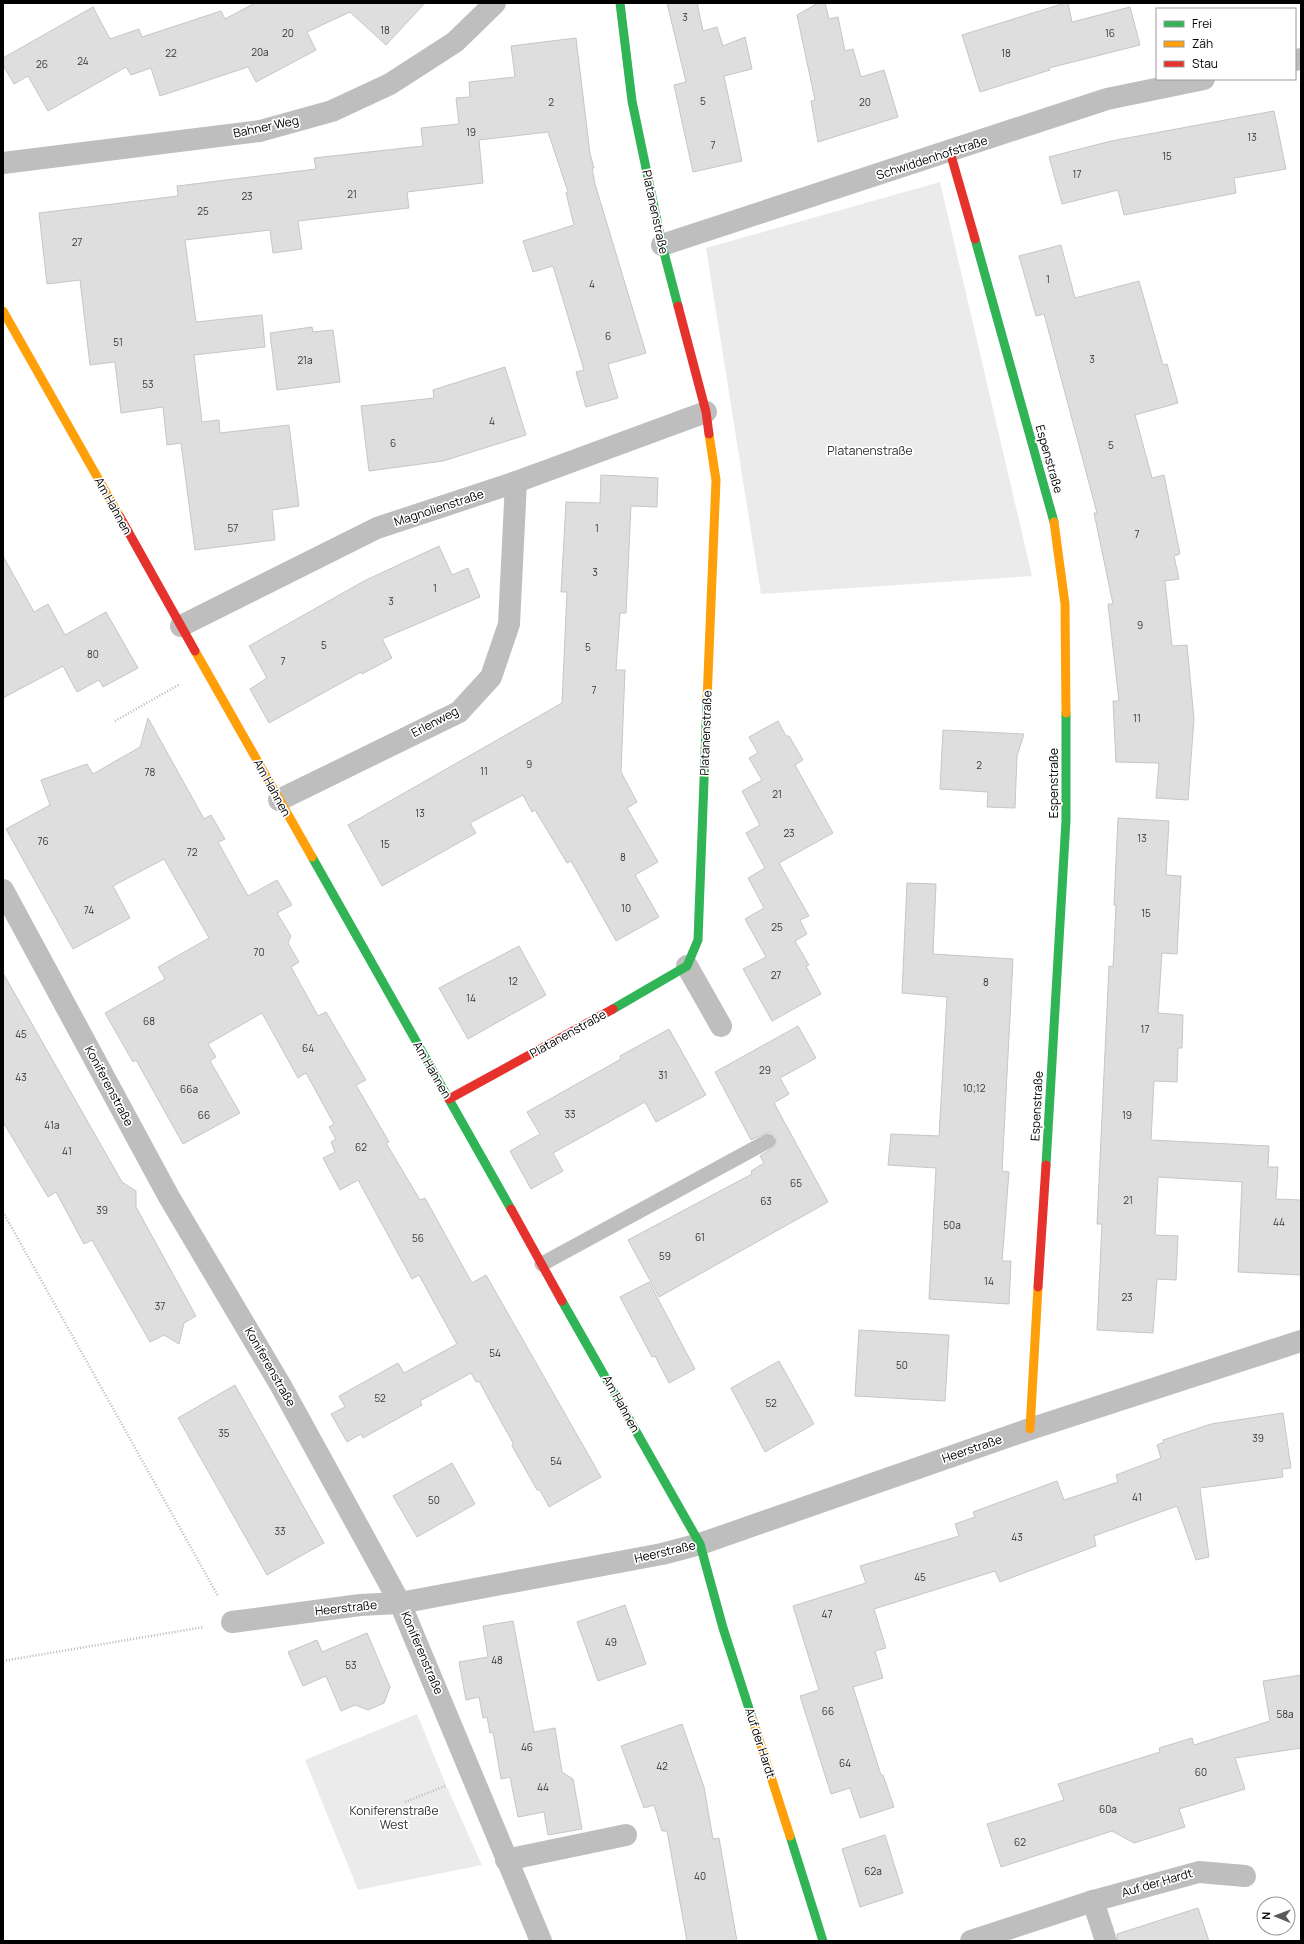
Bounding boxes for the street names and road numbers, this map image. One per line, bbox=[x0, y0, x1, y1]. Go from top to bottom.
street label: Bahner Weg bbox=[232, 111, 300, 142]
street label: Schwiddenhofstraße bbox=[874, 132, 990, 184]
street label: Platanenstraße bbox=[638, 168, 673, 255]
street label: Espenstraße bbox=[1032, 423, 1067, 495]
street label: Am Hahnen bbox=[91, 474, 136, 538]
street label: Magnolienstraße bbox=[392, 485, 486, 530]
street label: Platanenstraße bbox=[696, 690, 715, 776]
street label: Erlenweg bbox=[408, 702, 461, 741]
street label: Espenstraße bbox=[1045, 748, 1062, 818]
street label: Am Hahnen bbox=[250, 756, 295, 820]
street label: Platanenstraße bbox=[526, 1005, 609, 1062]
street label: Am Hahnen bbox=[409, 1038, 456, 1101]
street label: Koniferenstraße bbox=[81, 1043, 138, 1129]
street label: Espenstraße bbox=[1026, 1070, 1047, 1142]
street label: Koniferenstraße bbox=[241, 1324, 300, 1410]
street label: Am Hahnen bbox=[599, 1372, 644, 1436]
street label: Heerstraße bbox=[940, 1430, 1004, 1467]
street label: Heerstraße bbox=[633, 1536, 697, 1567]
street label: Heerstraße bbox=[314, 1596, 378, 1619]
street label: Koniferenstraße bbox=[397, 1609, 448, 1697]
street label: Auf der Hardt bbox=[741, 1705, 780, 1780]
street label: Auf der Hardt bbox=[1119, 1864, 1195, 1901]

